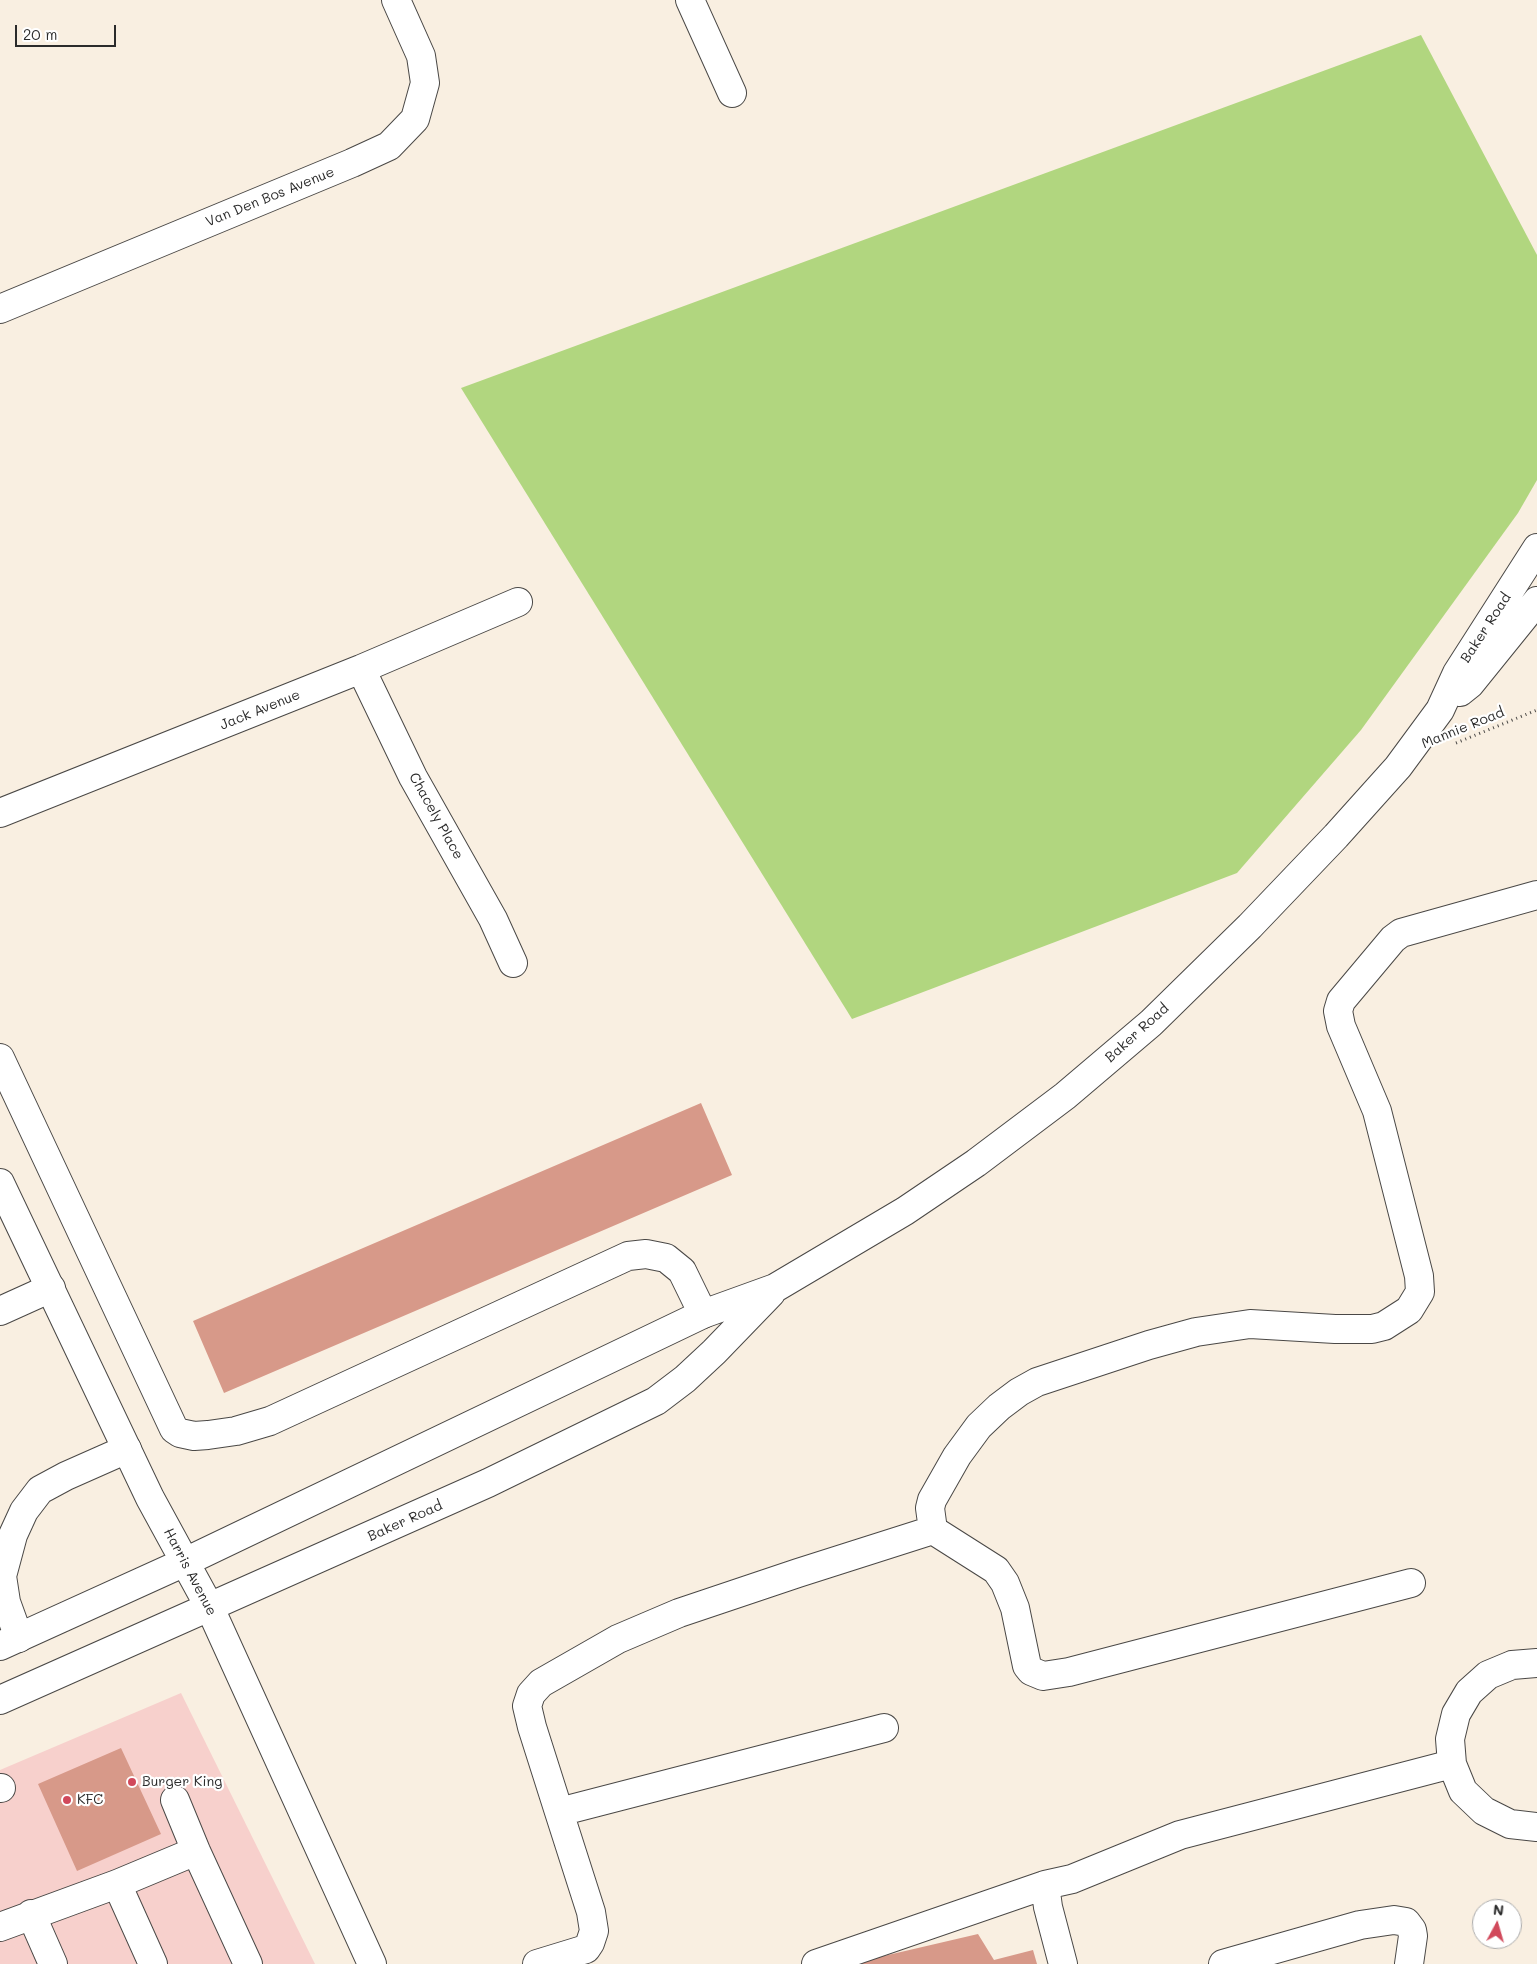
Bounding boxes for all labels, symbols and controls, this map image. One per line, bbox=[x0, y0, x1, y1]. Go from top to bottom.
scale bar bbox=[18, 15, 119, 47]
text: 20 m bbox=[23, 24, 57, 44]
street label: Van Den Bos Avenue bbox=[203, 164, 337, 230]
street label: Baker Road bbox=[1457, 590, 1515, 666]
street label: Jack Avenue bbox=[217, 686, 303, 734]
street label: Mannie Road bbox=[1419, 704, 1507, 752]
street label: Chacely Place bbox=[405, 770, 467, 862]
street label: Baker Road bbox=[1102, 1000, 1172, 1066]
street label: Baker Road bbox=[365, 1497, 445, 1545]
street label: Harris Avenue bbox=[160, 1525, 220, 1619]
place label: Burger King bbox=[142, 1774, 222, 1790]
marker: Burger King bbox=[126, 1776, 138, 1788]
place label: KFC bbox=[77, 1792, 103, 1808]
marker: KFC bbox=[61, 1794, 73, 1806]
north arrow bbox=[1472, 1899, 1522, 1949]
text: N bbox=[1492, 1900, 1505, 1920]

